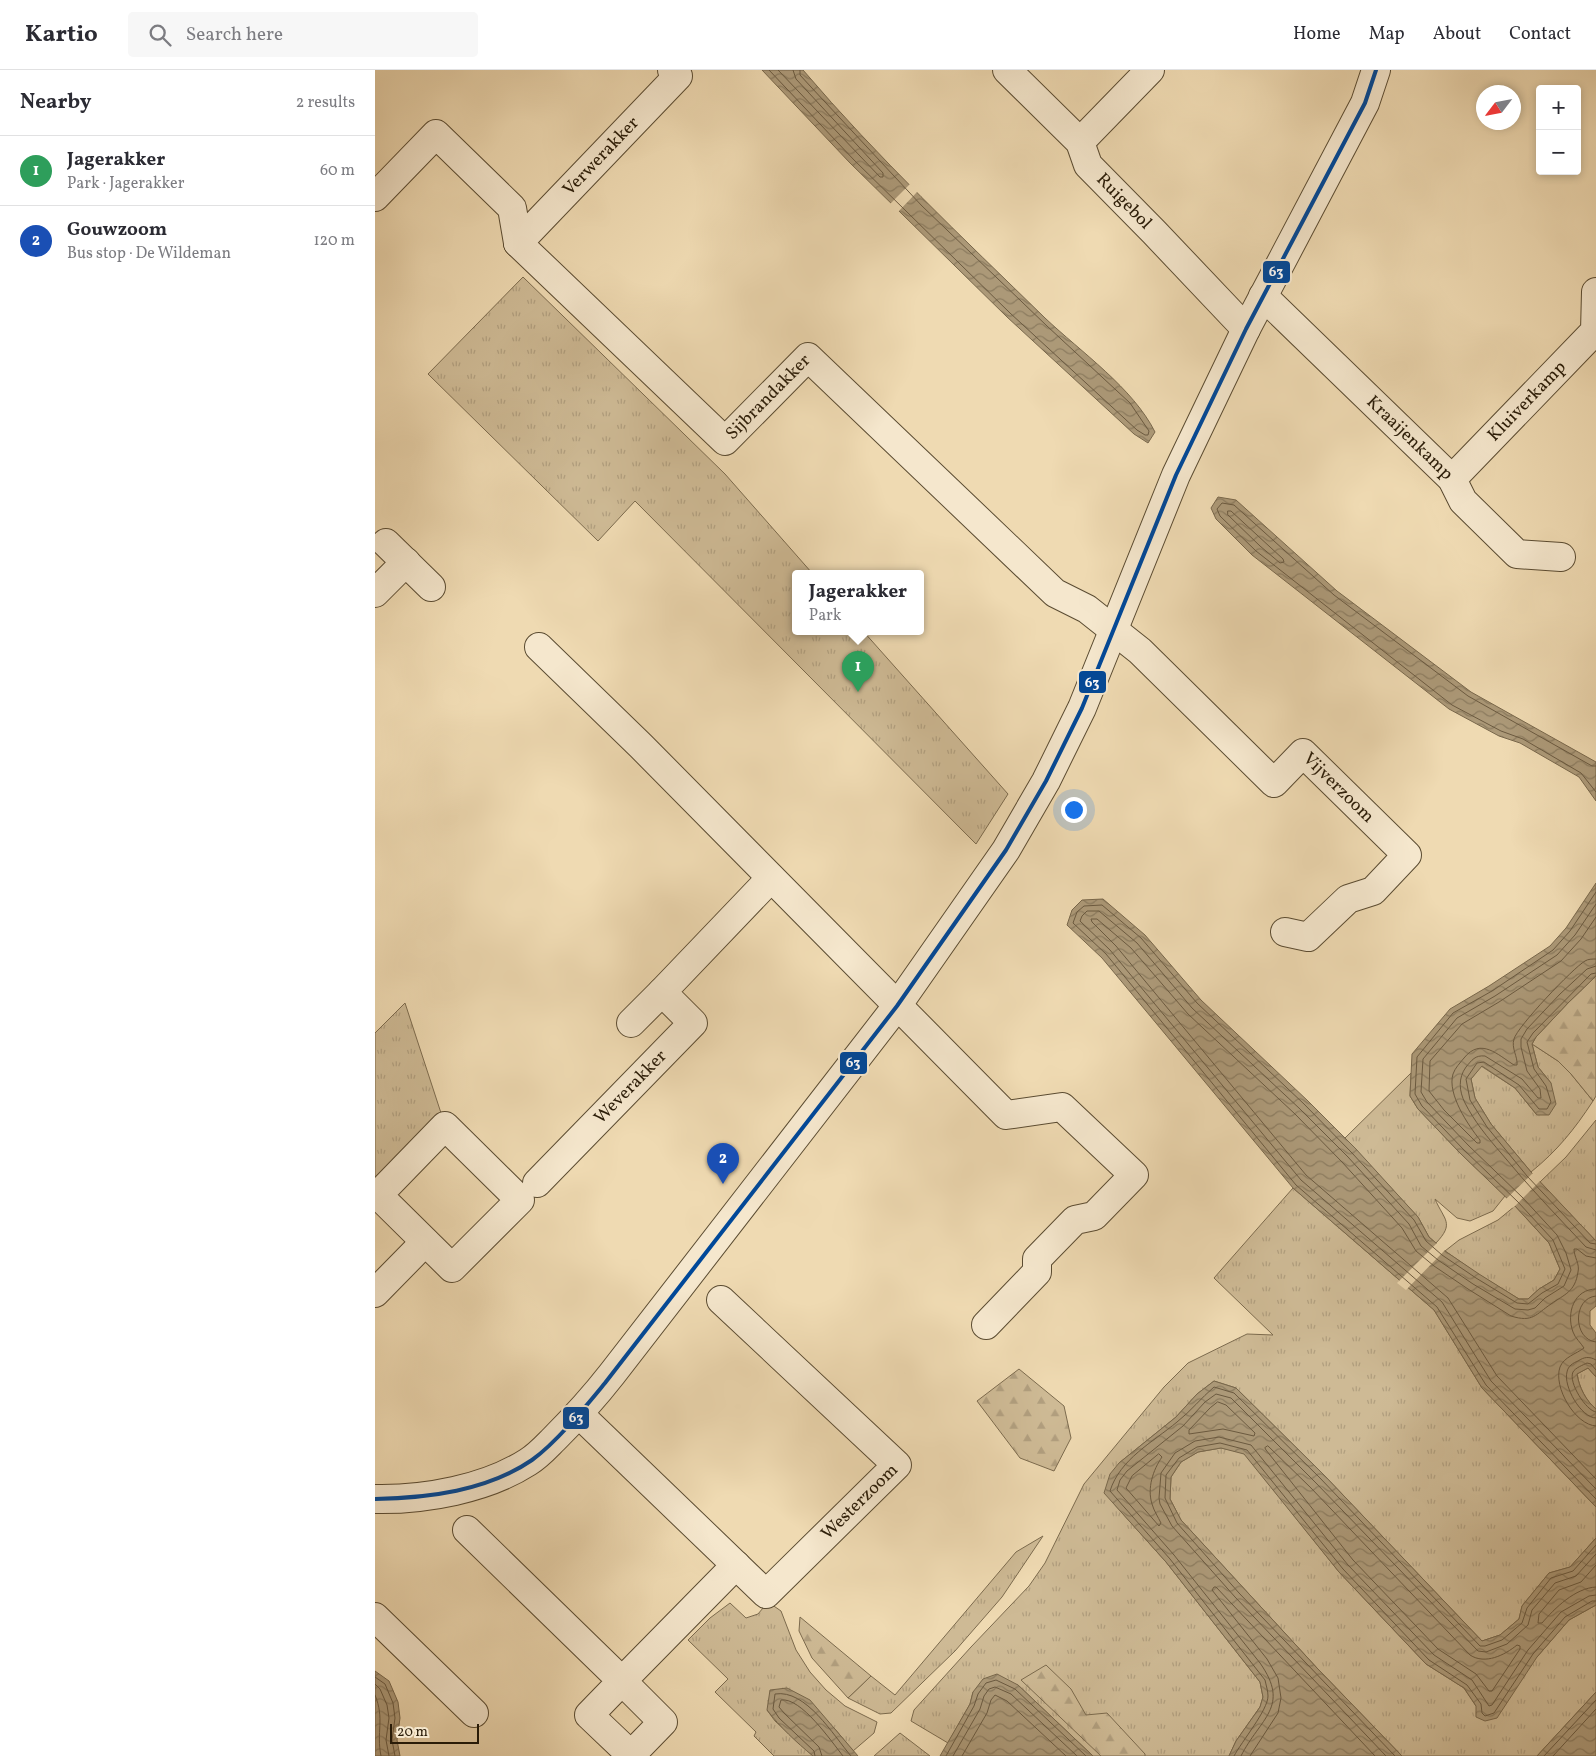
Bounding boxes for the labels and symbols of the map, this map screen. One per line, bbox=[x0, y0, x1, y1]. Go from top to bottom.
north arrow bbox=[1476, 85, 1521, 130]
street label: Verwerakker bbox=[557, 111, 645, 201]
street label: Ruigebol bbox=[1090, 168, 1157, 235]
line badge: 63 bbox=[1262, 260, 1291, 284]
text: 63 bbox=[1269, 263, 1283, 282]
street label: Sijbrandakker bbox=[720, 348, 817, 446]
street label: Kluiverkamp bbox=[1482, 355, 1572, 447]
street label: Kraaijenkamp bbox=[1360, 390, 1459, 486]
pin: 1 bbox=[842, 651, 874, 692]
line badge: 63 bbox=[1078, 670, 1107, 694]
text: 63 bbox=[1085, 674, 1099, 693]
street label: Vijverzoom bbox=[1297, 747, 1380, 829]
your location bbox=[1061, 797, 1087, 823]
street label: Weverakker bbox=[588, 1044, 673, 1130]
line badge: 63 bbox=[839, 1051, 868, 1075]
text: 63 bbox=[846, 1054, 860, 1073]
pin: 2 bbox=[707, 1143, 739, 1184]
line badge: 63 bbox=[562, 1406, 590, 1430]
text: 63 bbox=[569, 1409, 583, 1428]
street label: Westerzoom bbox=[816, 1458, 904, 1545]
scale bar bbox=[390, 1721, 479, 1744]

